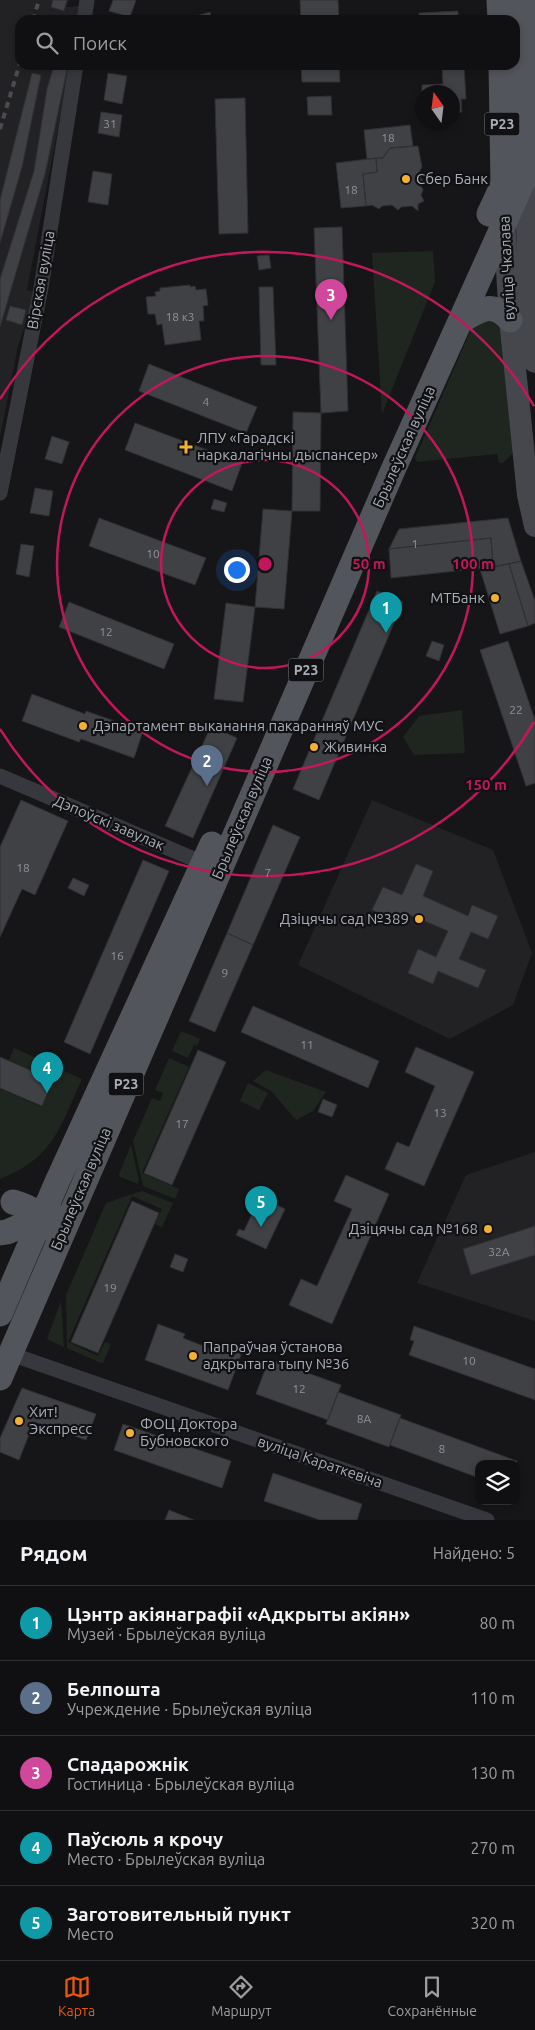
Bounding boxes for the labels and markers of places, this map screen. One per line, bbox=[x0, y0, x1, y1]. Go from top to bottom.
place label: Сбер Банк bbox=[416, 170, 488, 187]
marker: Сбер Банк bbox=[400, 173, 412, 185]
pin: 3 bbox=[315, 279, 347, 320]
place label: ЛПУ «Гарадскі наркалагічны дыспансер» bbox=[197, 429, 378, 463]
marker: ЛПУ «Гарадскі наркалагічны дыспансер» bbox=[179, 440, 193, 454]
centre of rings bbox=[256, 555, 274, 573]
place label: МТБанк bbox=[430, 589, 485, 606]
pin: 1 bbox=[370, 592, 402, 633]
marker: МТБанк bbox=[489, 592, 501, 604]
place label: Дэпартамент выканання пакаранняў МУС bbox=[93, 717, 383, 734]
marker: Дэпартамент выканання пакаранняў МУС bbox=[77, 720, 89, 732]
place label: Живинка bbox=[324, 738, 387, 755]
marker: Живинка bbox=[308, 741, 320, 753]
pin: 2 bbox=[191, 745, 223, 786]
place label: Дзіцячы сад №389 bbox=[280, 910, 409, 927]
marker: Дзіцячы сад №389 bbox=[413, 913, 425, 925]
pin: 4 bbox=[31, 1052, 63, 1093]
pin: 5 bbox=[245, 1186, 277, 1227]
place label: Дзіцячы сад №168 bbox=[349, 1220, 478, 1237]
marker: Дзіцячы сад №168 bbox=[482, 1223, 494, 1235]
place label: Папраўчая ўстанова адкрытага тыпу №36 bbox=[203, 1338, 349, 1372]
marker: Папраўчая ўстанова адкрытага тыпу №36 bbox=[187, 1350, 199, 1362]
place label: Хит! Экспресс bbox=[29, 1403, 92, 1437]
marker: Хит! Экспресс bbox=[13, 1415, 25, 1427]
place label: ФОЦ Доктора Бубновского bbox=[140, 1415, 237, 1449]
marker: ФОЦ Доктора Бубновского bbox=[124, 1427, 136, 1439]

